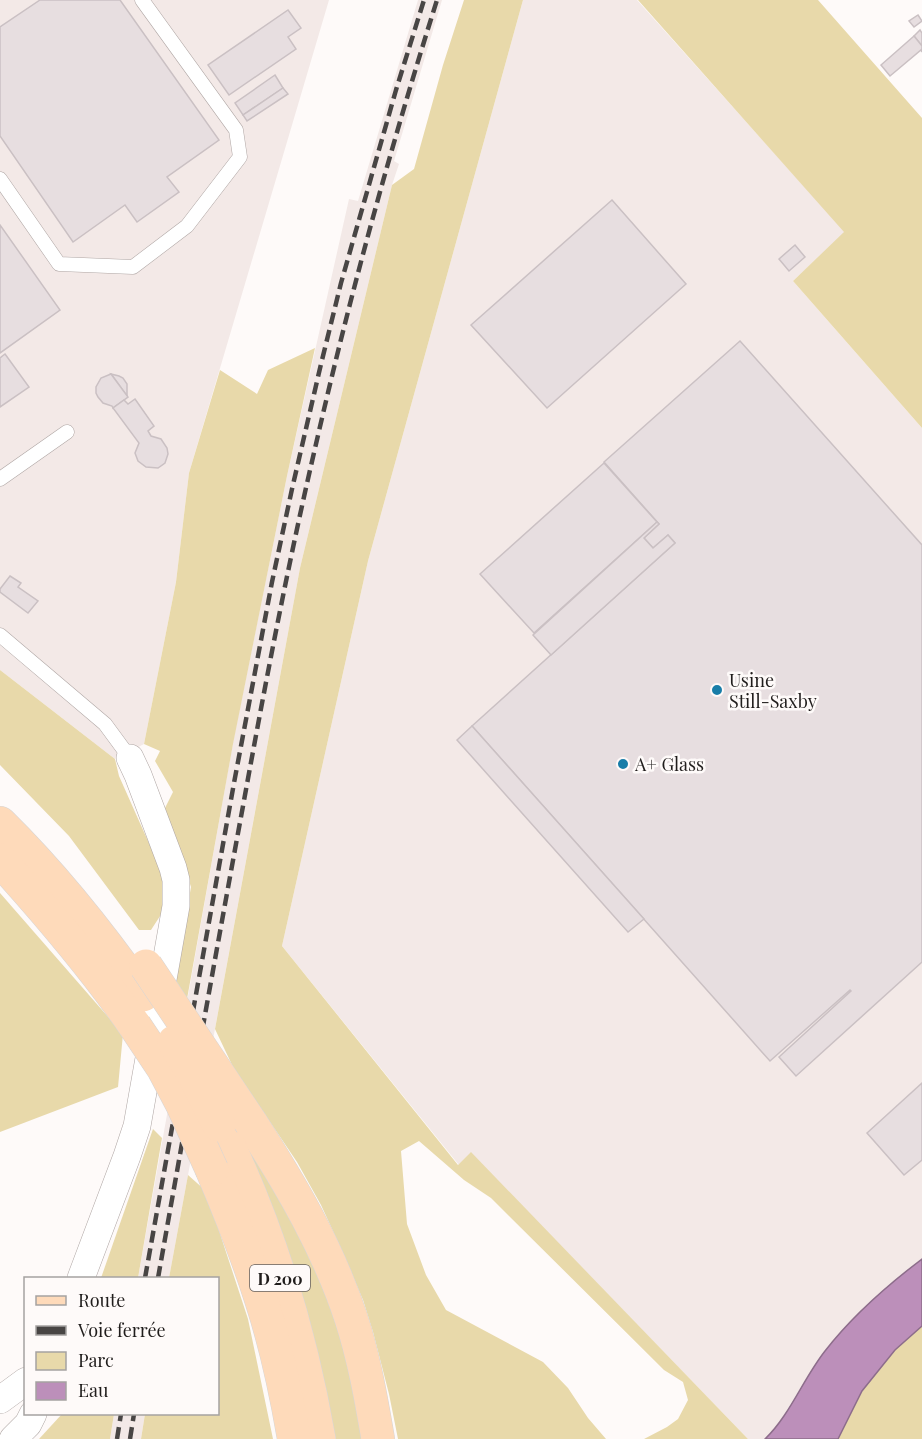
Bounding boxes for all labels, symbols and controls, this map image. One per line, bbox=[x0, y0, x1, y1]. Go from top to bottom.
place label: Usine Still-Saxby bbox=[729, 668, 817, 713]
marker: Usine Still-Saxby bbox=[710, 683, 724, 697]
place label: A+ Glass bbox=[634, 752, 704, 776]
marker: A+ Glass bbox=[616, 757, 630, 771]
road number: D 200 bbox=[250, 1265, 310, 1291]
legend bbox=[24, 1277, 219, 1415]
text: Route bbox=[78, 1288, 125, 1312]
text: Voie ferrée bbox=[77, 1318, 166, 1342]
text: Parc bbox=[78, 1348, 114, 1372]
text: Eau bbox=[78, 1378, 109, 1402]

